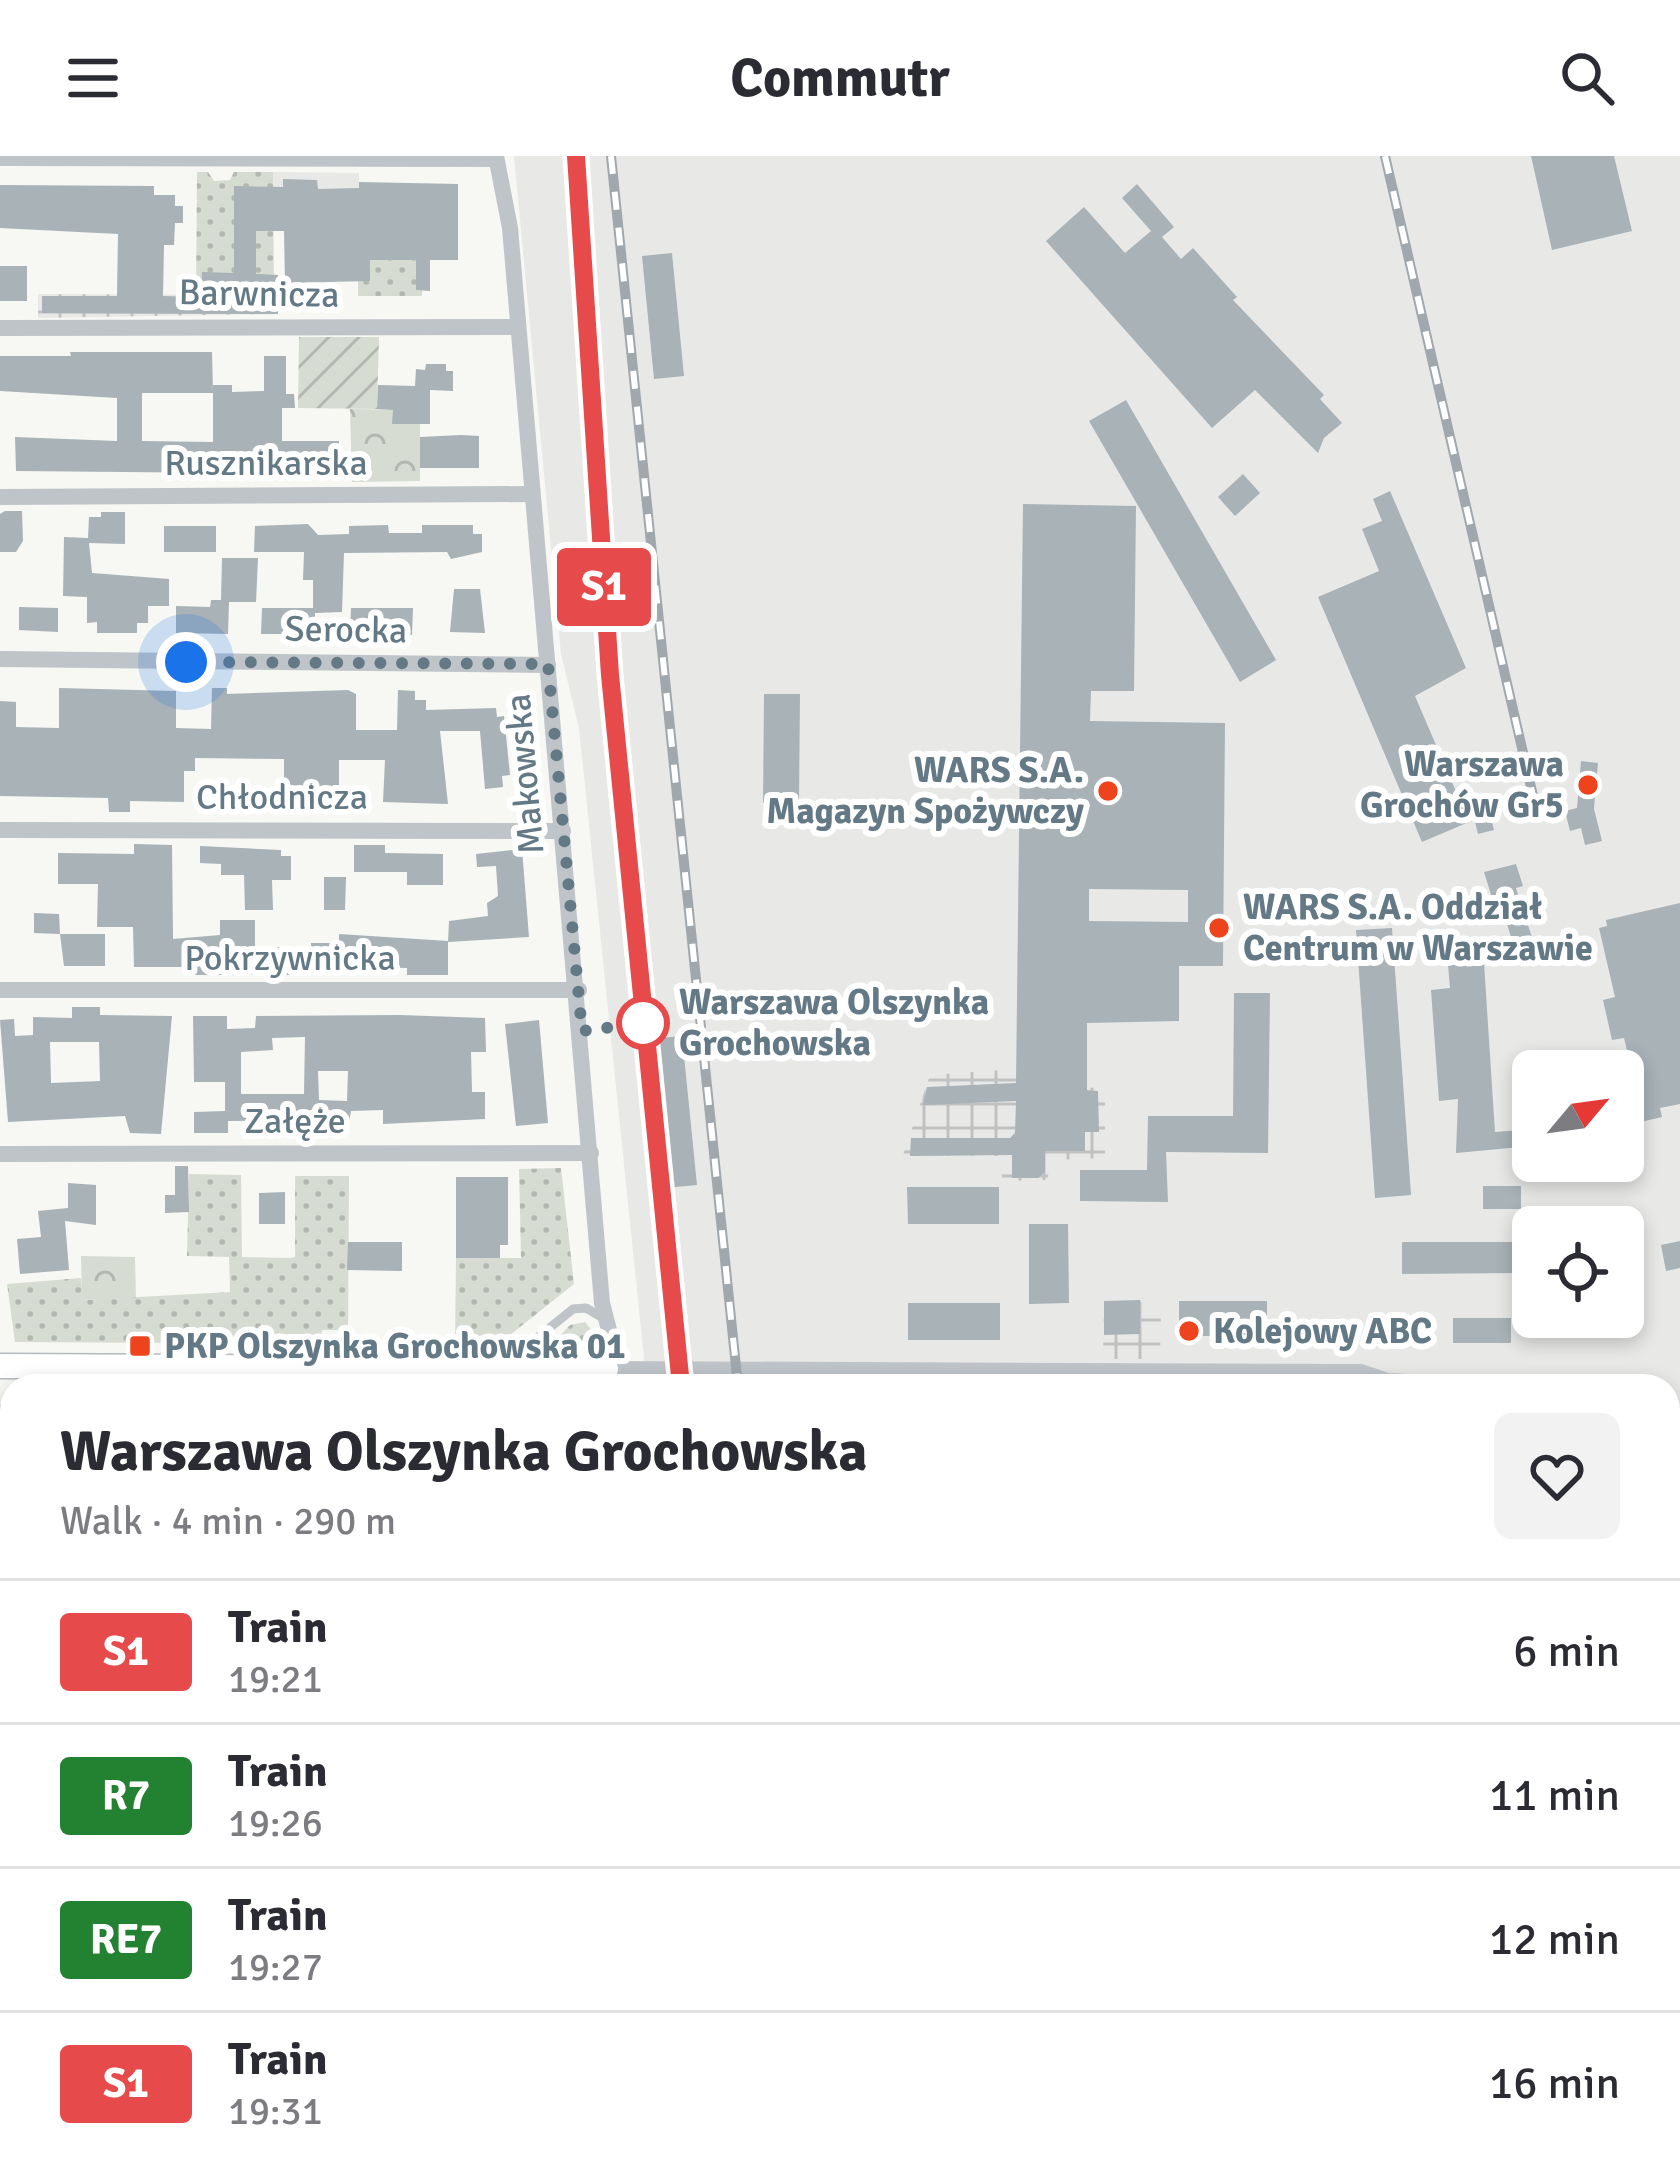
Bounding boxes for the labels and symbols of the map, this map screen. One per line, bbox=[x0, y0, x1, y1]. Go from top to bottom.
street label: Barwnicza bbox=[178, 270, 340, 318]
street label: Rusznikarska bbox=[164, 441, 368, 486]
line badge: S1 bbox=[550, 548, 658, 626]
street label: Serocka bbox=[284, 606, 408, 654]
your location bbox=[156, 632, 216, 692]
street label: Makowska bbox=[496, 692, 554, 856]
place label: Warszawa Grochów Gr5 bbox=[1360, 742, 1564, 828]
place label: WARS S.A. Magazyn Spożywczy bbox=[766, 748, 1084, 834]
marker: Warszawa Grochów Gr5 bbox=[1575, 772, 1601, 798]
street label: Chłodnicza bbox=[196, 775, 368, 820]
marker: WARS S.A. Magazyn Spożywczy bbox=[1095, 778, 1121, 804]
place label: WARS S.A. Oddział Centrum w Warszawie bbox=[1243, 885, 1593, 971]
marker: WARS S.A. Oddział Centrum w Warszawie bbox=[1206, 915, 1232, 941]
street label: Pokrzywnicka bbox=[184, 936, 396, 981]
place label: Warszawa Olszynka Grochowska bbox=[679, 980, 989, 1066]
marker: Warszawa Olszynka Grochowska bbox=[618, 998, 668, 1048]
north arrow bbox=[1512, 1050, 1644, 1182]
street label: Załęże bbox=[244, 1099, 346, 1144]
place label: Kolejowy ABC bbox=[1213, 1309, 1432, 1354]
marker: Kolejowy ABC bbox=[1176, 1318, 1202, 1344]
place label: PKP Olszynka Grochowska 01 bbox=[164, 1324, 626, 1369]
marker: PKP Olszynka Grochowska 01 bbox=[127, 1333, 153, 1359]

